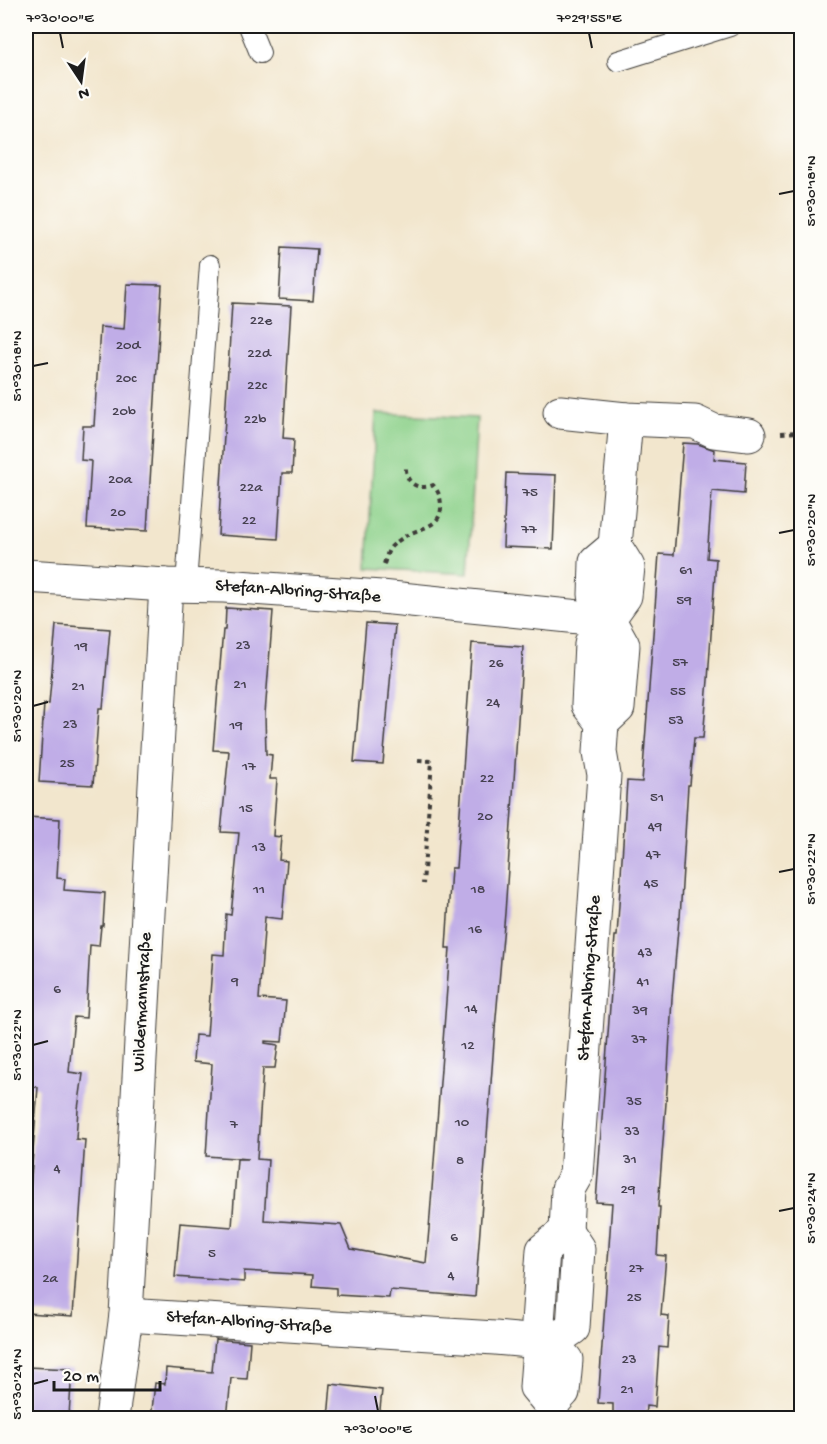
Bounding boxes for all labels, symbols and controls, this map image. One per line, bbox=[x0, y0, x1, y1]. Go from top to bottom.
text: 7°30'00"E bbox=[25, 10, 94, 28]
text: 7°29'55"E bbox=[556, 10, 622, 28]
north arrow bbox=[51, 51, 111, 111]
text: N bbox=[76, 82, 91, 103]
text: 51°30'18"N bbox=[803, 155, 821, 227]
house number: 22e bbox=[250, 312, 272, 330]
text: 51°30'18"N bbox=[9, 330, 27, 402]
house number: 20d bbox=[116, 337, 142, 355]
house number: 22d bbox=[247, 345, 272, 363]
house number: 20c bbox=[116, 370, 137, 388]
house number: 22c bbox=[247, 377, 268, 395]
house number: 20b bbox=[112, 403, 136, 421]
house number: 22b bbox=[244, 411, 266, 429]
house number: 20a bbox=[108, 471, 133, 489]
house number: 22a bbox=[239, 479, 263, 497]
house number: 75 bbox=[521, 484, 538, 502]
text: 51°30'20"N bbox=[803, 493, 821, 566]
house number: 20 bbox=[110, 504, 126, 522]
house number: 22 bbox=[242, 512, 256, 530]
house number: 77 bbox=[520, 521, 538, 539]
house number: 61 bbox=[679, 562, 693, 580]
street label: Stefan-Albring-Straße bbox=[215, 576, 382, 608]
house number: 59 bbox=[676, 592, 692, 610]
house number: 23 bbox=[235, 637, 251, 655]
house number: 19 bbox=[73, 638, 88, 656]
house number: 57 bbox=[672, 654, 689, 672]
house number: 26 bbox=[489, 655, 504, 673]
text: 51°30'20"N bbox=[9, 669, 27, 742]
house number: 21 bbox=[233, 676, 247, 694]
house number: 21 bbox=[71, 678, 85, 696]
house number: 55 bbox=[670, 683, 686, 701]
house number: 24 bbox=[486, 694, 500, 712]
house number: 53 bbox=[668, 712, 684, 730]
house number: 23 bbox=[62, 716, 78, 734]
house number: 19 bbox=[228, 717, 243, 735]
house number: 25 bbox=[59, 755, 75, 773]
house number: 17 bbox=[241, 758, 257, 776]
house number: 22 bbox=[480, 770, 494, 788]
house number: 51 bbox=[650, 789, 664, 807]
house number: 15 bbox=[238, 800, 253, 818]
house number: 20 bbox=[477, 808, 493, 826]
house number: 49 bbox=[648, 818, 663, 836]
text: 51°30'22"N bbox=[803, 833, 821, 905]
house number: 13 bbox=[251, 839, 266, 857]
house number: 47 bbox=[646, 846, 662, 864]
house number: 45 bbox=[644, 875, 659, 893]
house number: 11 bbox=[252, 881, 265, 899]
house number: 18 bbox=[470, 881, 485, 899]
street label: Stefan-Albring-Straße bbox=[574, 894, 606, 1061]
house number: 16 bbox=[467, 921, 482, 939]
street label: Wildermannstraße bbox=[129, 931, 157, 1072]
house number: 43 bbox=[638, 944, 653, 962]
house number: 9 bbox=[230, 973, 239, 991]
house number: 41 bbox=[636, 973, 650, 991]
house number: 6 bbox=[53, 981, 61, 999]
house number: 14 bbox=[463, 1000, 478, 1018]
house number: 39 bbox=[631, 1002, 648, 1020]
text: 51°30'22"N bbox=[9, 1009, 27, 1081]
house number: 37 bbox=[630, 1031, 648, 1049]
house number: 12 bbox=[460, 1037, 475, 1055]
house number: 35 bbox=[625, 1093, 642, 1111]
house number: 10 bbox=[454, 1114, 470, 1132]
house number: 7 bbox=[229, 1116, 239, 1134]
house number: 33 bbox=[623, 1123, 640, 1141]
house number: 31 bbox=[622, 1151, 637, 1169]
house number: 8 bbox=[456, 1152, 464, 1170]
house number: 4 bbox=[53, 1160, 61, 1178]
text: 51°30'24"N bbox=[803, 1172, 821, 1244]
house number: 29 bbox=[621, 1181, 636, 1199]
house number: 6 bbox=[450, 1229, 458, 1247]
house number: 5 bbox=[208, 1245, 216, 1263]
house number: 27 bbox=[628, 1260, 645, 1278]
house number: 4 bbox=[447, 1267, 455, 1285]
house number: 2a bbox=[42, 1270, 59, 1288]
house number: 25 bbox=[626, 1289, 642, 1307]
street label: Stefan-Albring-Straße bbox=[166, 1307, 333, 1339]
text: 51°30'24"N bbox=[9, 1348, 27, 1420]
house number: 23 bbox=[621, 1351, 637, 1369]
scale bar bbox=[54, 1354, 160, 1392]
text: 20 m bbox=[63, 1367, 99, 1388]
house number: 21 bbox=[620, 1381, 634, 1399]
text: 7°30'00"E bbox=[343, 1421, 412, 1439]

